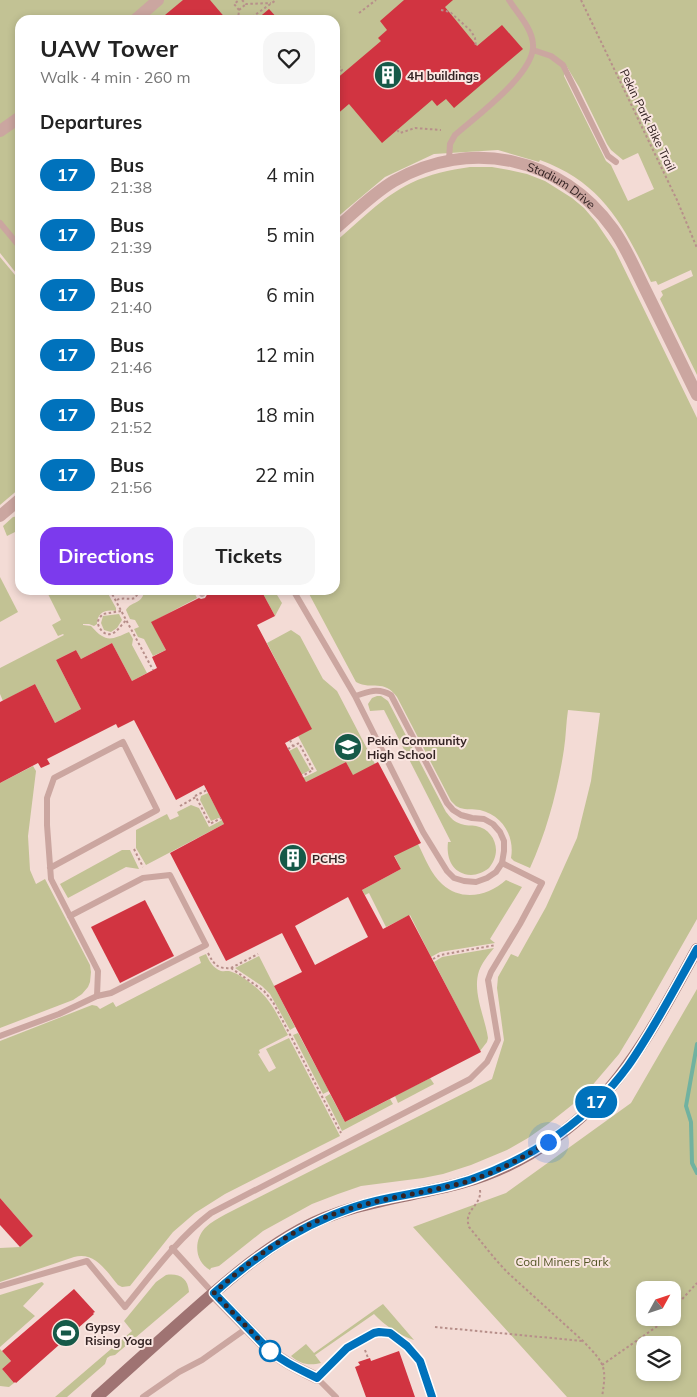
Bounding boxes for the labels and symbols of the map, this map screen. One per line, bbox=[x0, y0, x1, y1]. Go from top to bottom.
building icon: 4H buildings bbox=[373, 60, 403, 90]
street label: Pekin Park Bike Trail bbox=[617, 66, 679, 174]
place label: 4H buildings bbox=[407, 68, 479, 83]
street label: Stadium Drive bbox=[525, 158, 599, 212]
school or university icon: Pekin Community High School bbox=[333, 732, 363, 762]
place label: Pekin Community High School bbox=[367, 733, 467, 762]
building icon: PCHS bbox=[278, 843, 308, 873]
place label: PCHS bbox=[312, 851, 345, 866]
line badge: 17 bbox=[574, 1086, 618, 1118]
your location bbox=[536, 1130, 561, 1155]
park label: Coal Miners Park bbox=[515, 1254, 609, 1269]
north arrow bbox=[636, 1281, 681, 1326]
sports icon: Gypsy Rising Yoga bbox=[51, 1318, 81, 1348]
place label: Gypsy Rising Yoga bbox=[85, 1319, 152, 1348]
unlabelled marker bbox=[259, 1340, 281, 1362]

